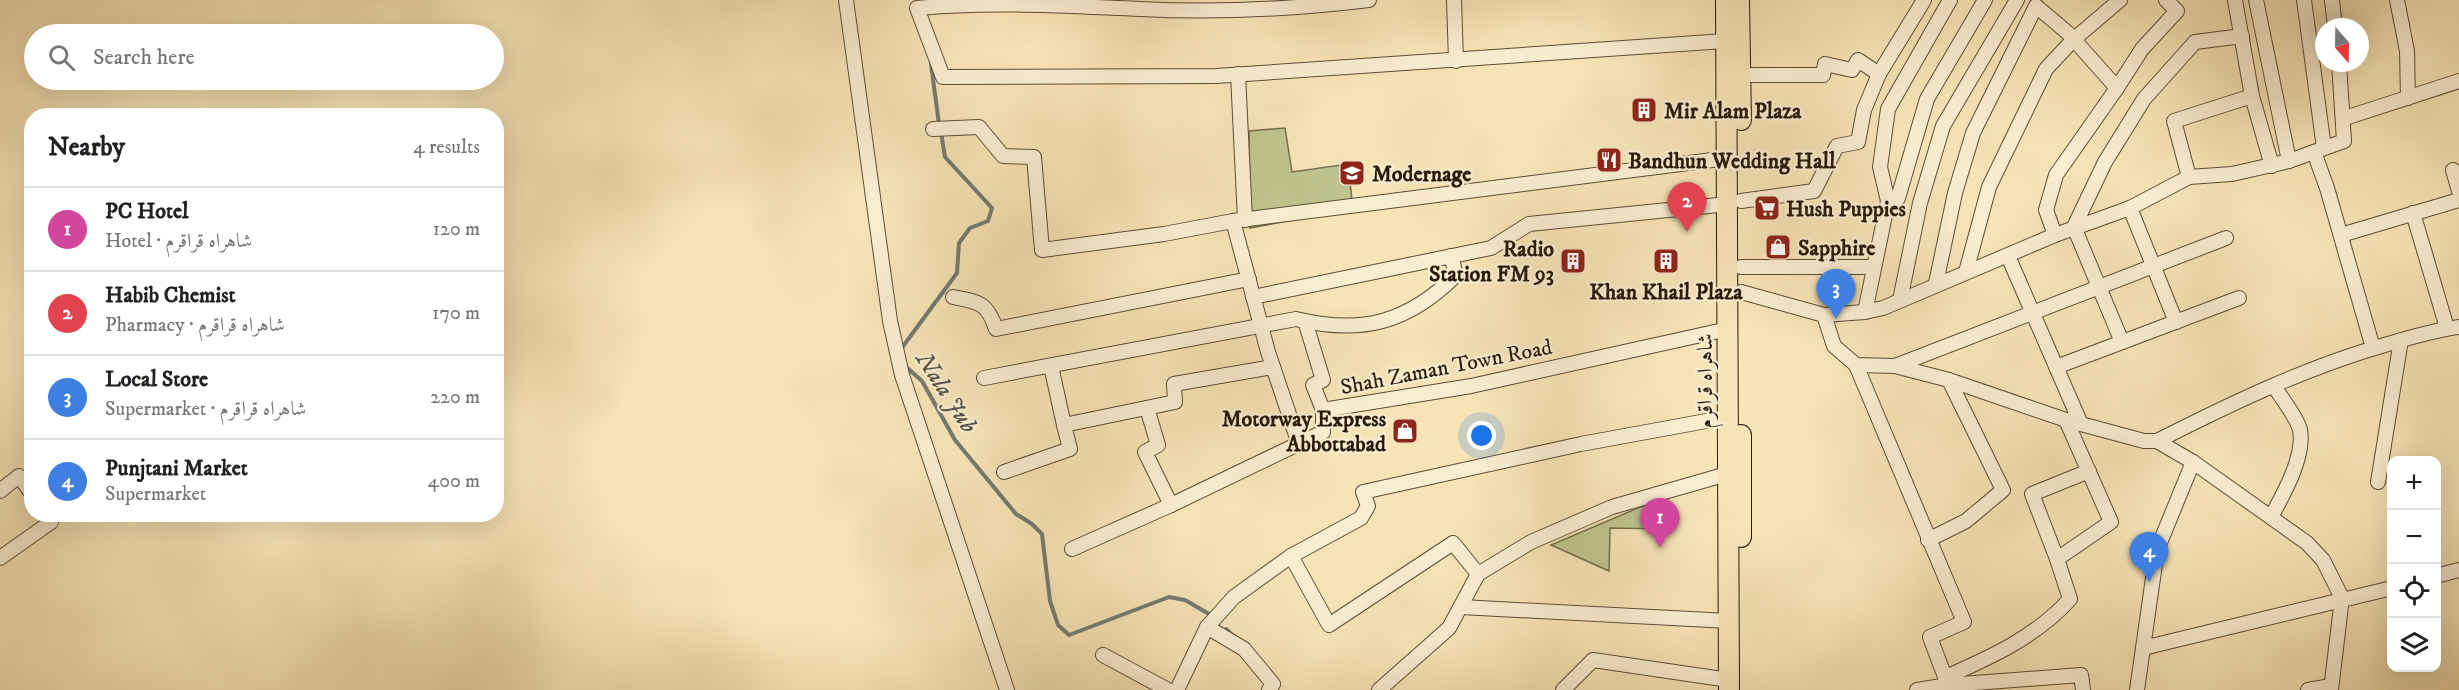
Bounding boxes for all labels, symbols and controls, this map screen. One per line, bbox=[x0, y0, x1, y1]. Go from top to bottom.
north arrow bbox=[2315, 18, 2369, 72]
search box bbox=[24, 24, 504, 90]
icon: search bbox=[45, 41, 78, 74]
text: Search here bbox=[93, 44, 195, 71]
building icon: Mir Alam Plaza bbox=[1629, 95, 1659, 125]
place label: Mir Alam Plaza bbox=[1664, 98, 1802, 125]
text: Nearby bbox=[48, 131, 125, 164]
text: 4 results bbox=[413, 135, 480, 160]
restaurant icon: Bandhun Wedding Hall bbox=[1594, 145, 1624, 175]
place label: Bandhun Wedding Hall bbox=[1628, 148, 1836, 175]
school or university icon: Modernage bbox=[1337, 158, 1367, 188]
place label: Modernage bbox=[1372, 161, 1471, 188]
pin: 2 bbox=[1668, 182, 1706, 232]
supermarket icon: Hush Puppies bbox=[1752, 193, 1782, 223]
place label: Hush Puppies bbox=[1786, 196, 1907, 223]
text: PC Hotel bbox=[105, 198, 189, 225]
text: 1 bbox=[64, 217, 71, 242]
text: 120 m bbox=[433, 217, 480, 242]
text: Hotel · شاہراہ قراقرم bbox=[105, 229, 252, 254]
shop icon: Sapphire bbox=[1763, 232, 1793, 262]
place label: Sapphire bbox=[1798, 235, 1875, 262]
place label: Radio Station FM 93 bbox=[1429, 236, 1554, 288]
building icon: Radio Station FM 93 bbox=[1558, 246, 1588, 276]
building icon: Khan Khail Plaza bbox=[1651, 246, 1681, 276]
pin: 3 bbox=[1816, 270, 1856, 319]
place label: Khan Khail Plaza bbox=[1589, 279, 1743, 306]
text: Habib Chemist bbox=[105, 282, 236, 309]
text: 2 bbox=[63, 301, 72, 326]
text: 170 m bbox=[432, 301, 480, 326]
text: Pharmacy · شاہراہ قراقرم bbox=[105, 313, 285, 338]
street label: شاہراہ قراقرم bbox=[1692, 333, 1724, 429]
street label: Shah Zaman Town Road bbox=[1338, 334, 1554, 401]
water label: Nala Jub bbox=[908, 345, 984, 439]
text: Local Store bbox=[105, 366, 208, 393]
text: 3 bbox=[64, 385, 71, 410]
text: 220 m bbox=[430, 385, 480, 410]
text: Supermarket · شاہراہ قراقرم bbox=[105, 397, 306, 422]
place label: Motorway Express Abbottabad bbox=[1222, 406, 1387, 458]
shop icon: Motorway Express Abbottabad bbox=[1390, 416, 1420, 446]
your location bbox=[1467, 421, 1496, 450]
text: Punjtani Market bbox=[105, 455, 248, 482]
map controls bbox=[2387, 456, 2441, 672]
button: + bbox=[2387, 456, 2441, 510]
text: 4 bbox=[62, 469, 73, 494]
text: 400 m bbox=[428, 469, 480, 494]
text: Supermarket bbox=[105, 482, 206, 507]
pin: 1 bbox=[1640, 498, 1680, 548]
button: − bbox=[2387, 510, 2441, 564]
pin: 4 bbox=[2130, 532, 2168, 582]
button: locate bbox=[2387, 564, 2441, 618]
button: layers bbox=[2387, 618, 2441, 672]

